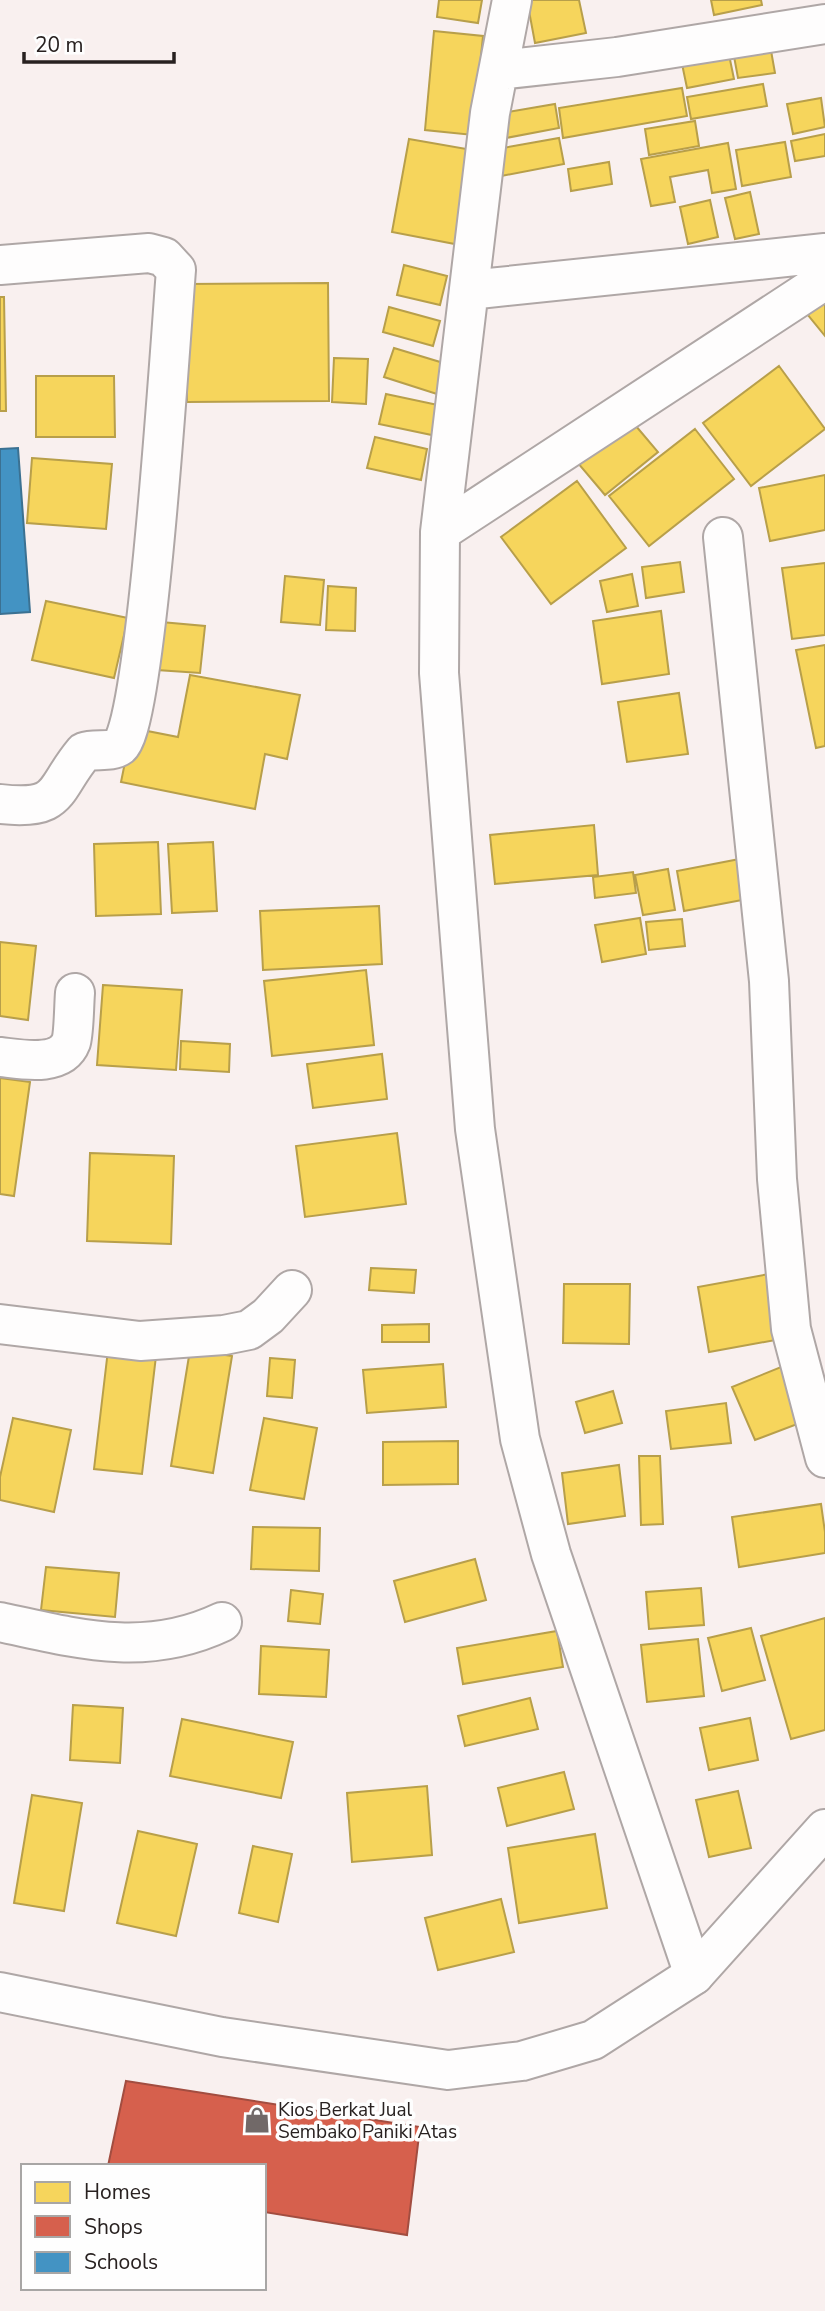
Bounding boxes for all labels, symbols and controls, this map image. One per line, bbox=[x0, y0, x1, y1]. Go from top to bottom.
scale bar bbox=[24, 21, 175, 65]
text: 20 m bbox=[35, 31, 84, 59]
place label: Kios Berkat Jual Sembako Paniki Atas bbox=[278, 2097, 457, 2145]
shop icon: Kios Berkat Jual Sembako Paniki Atas bbox=[242, 2105, 272, 2135]
legend bbox=[21, 2164, 266, 2290]
text: Homes bbox=[84, 2178, 151, 2206]
text: Shops bbox=[84, 2213, 143, 2241]
text: Schools bbox=[84, 2248, 158, 2276]

